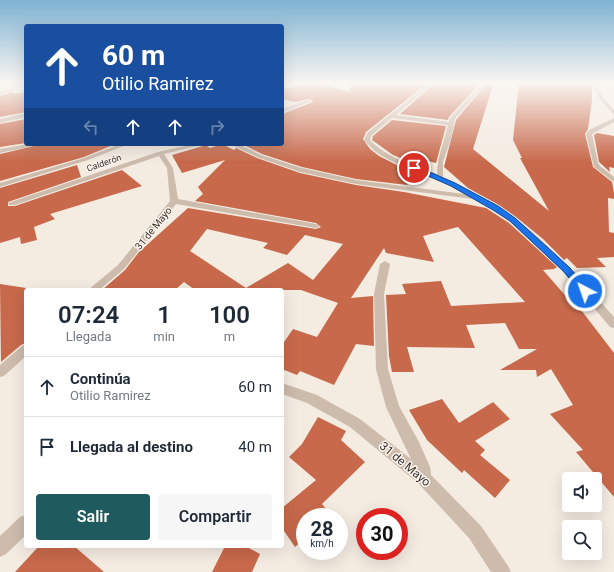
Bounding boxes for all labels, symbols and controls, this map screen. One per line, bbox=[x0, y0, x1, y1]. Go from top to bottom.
text: 60 m bbox=[102, 39, 165, 72]
icon: ahead bbox=[36, 40, 88, 92]
text: Otilio Ramirez bbox=[102, 73, 214, 94]
icon: left bbox=[80, 116, 102, 138]
icon: ahead bbox=[122, 116, 144, 138]
icon: ahead bbox=[164, 116, 186, 138]
icon: right bbox=[206, 116, 228, 138]
pin bbox=[397, 151, 431, 185]
street label: Calderón bbox=[85, 152, 123, 174]
icon: arrive bbox=[403, 157, 425, 179]
street label: 31 de Mayo bbox=[133, 205, 174, 252]
position arrow bbox=[564, 270, 606, 312]
text: 07:24 bbox=[58, 301, 119, 329]
text: 1 bbox=[157, 301, 171, 329]
text: 100 bbox=[209, 301, 250, 329]
text: Llegada bbox=[66, 329, 112, 344]
text: min bbox=[153, 329, 175, 344]
text: m bbox=[224, 329, 235, 344]
text: Continúa bbox=[70, 370, 131, 388]
icon: ahead bbox=[36, 376, 58, 398]
text: 60 m bbox=[238, 378, 272, 396]
text: Otilio Ramirez bbox=[70, 388, 151, 403]
icon: arrive bbox=[36, 436, 58, 458]
text: Llegada al destino bbox=[70, 438, 193, 456]
text: 40 m bbox=[238, 438, 272, 456]
street label: 31 de Mayo bbox=[377, 439, 433, 489]
map controls bbox=[562, 472, 602, 560]
button: sound bbox=[562, 472, 602, 512]
button: Salir bbox=[36, 494, 150, 540]
button: Compartir bbox=[158, 494, 272, 540]
speed limit sign: 30 bbox=[356, 508, 408, 560]
text: 28 bbox=[311, 517, 333, 541]
button: search bbox=[562, 520, 602, 560]
text: km/h bbox=[310, 538, 334, 549]

